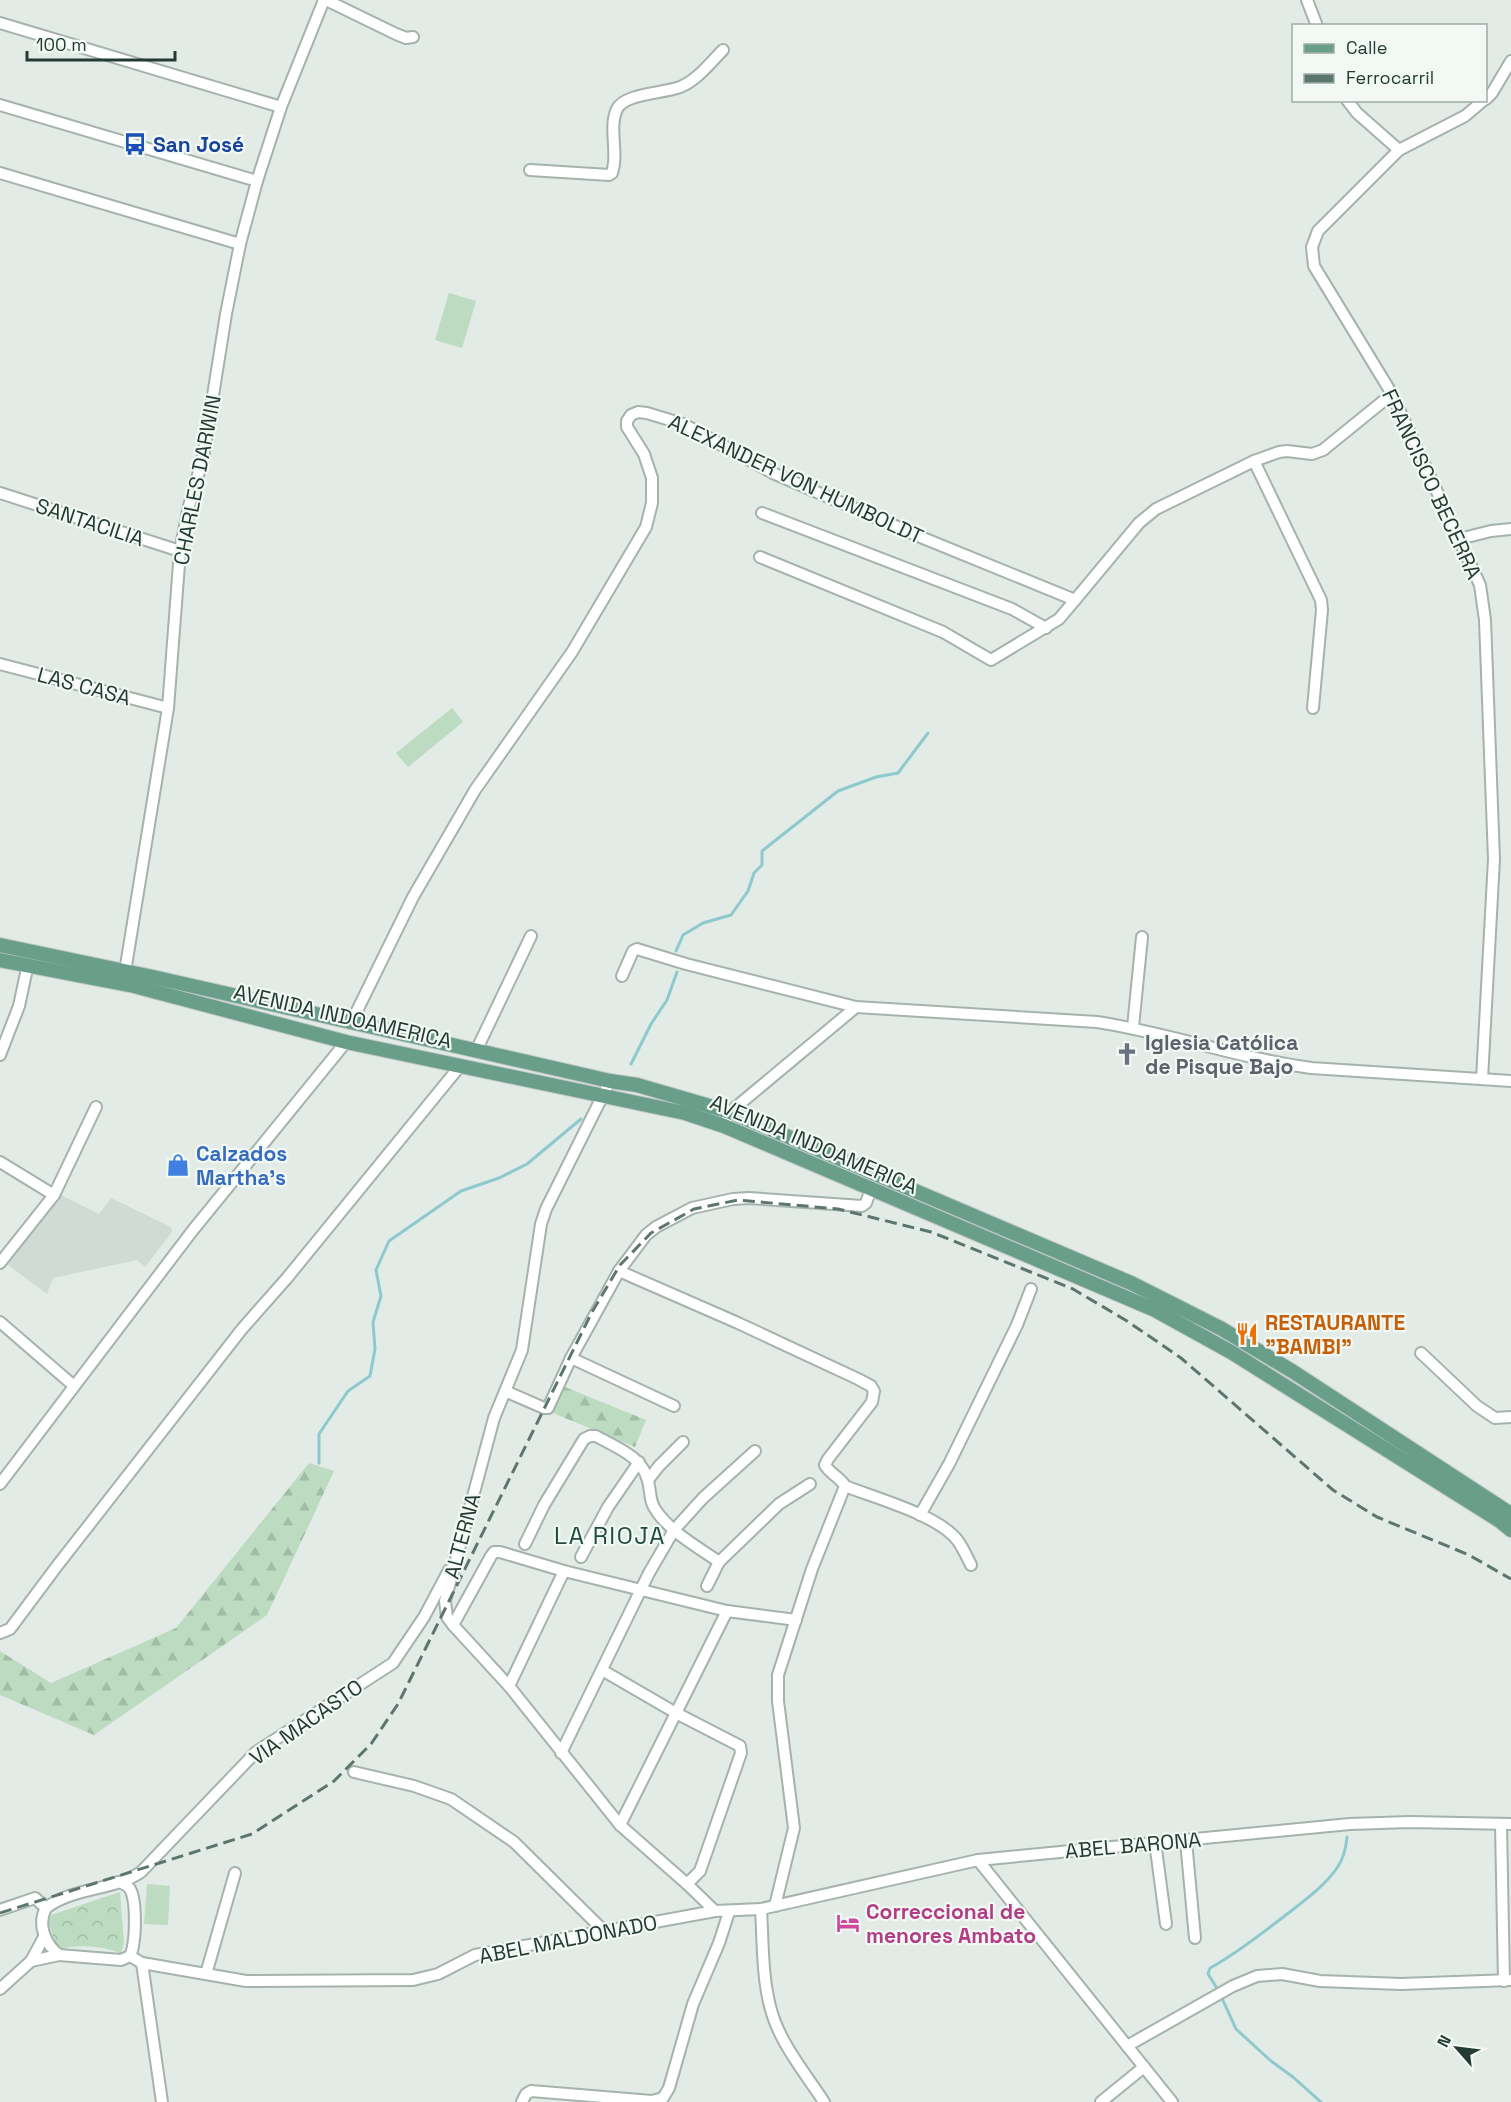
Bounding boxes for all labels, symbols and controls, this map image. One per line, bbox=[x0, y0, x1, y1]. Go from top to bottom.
scale bar bbox=[27, 24, 176, 62]
legend bbox=[1292, 24, 1487, 102]
text: 100 m bbox=[36, 33, 87, 56]
text: Calle bbox=[1346, 36, 1387, 59]
text: Ferrocarril bbox=[1346, 66, 1434, 89]
bus stop icon: San José bbox=[122, 131, 148, 157]
place label: San José bbox=[153, 131, 244, 158]
street label: FRANCISCO BECERRA bbox=[1376, 385, 1488, 583]
street label: CHARLES DARWIN bbox=[167, 393, 227, 567]
street label: ALEXANDER VON HUMBOLDT bbox=[664, 408, 928, 550]
street label: SANTACILIA bbox=[32, 492, 148, 552]
street label: LAS CASA bbox=[34, 661, 134, 711]
street label: AVENIDA INDOAMERICA bbox=[231, 978, 455, 1054]
place label: Iglesia Católica de Pisque Bajo bbox=[1145, 1029, 1298, 1080]
church icon: Iglesia Católica de Pisque Bajo bbox=[1114, 1041, 1140, 1067]
street label: AVENIDA INDOAMERICA bbox=[706, 1088, 922, 1200]
place label: Calzados Martha’s bbox=[196, 1140, 287, 1191]
shop icon: Calzados Martha’s bbox=[165, 1152, 191, 1178]
place label: RESTAURANTE "BAMBI" bbox=[1265, 1309, 1405, 1360]
restaurant icon: RESTAURANTE "BAMBI" bbox=[1234, 1321, 1260, 1347]
street label: ALTERNA bbox=[438, 1490, 486, 1582]
district label: LA RIOJA bbox=[554, 1520, 666, 1551]
street label: VIA MACASTO bbox=[244, 1673, 368, 1771]
street label: ABEL BARONA bbox=[1064, 1826, 1202, 1864]
place label: Correccional de menores Ambato bbox=[866, 1898, 1036, 1949]
street label: ABEL MALDONADO bbox=[476, 1908, 660, 1970]
hotel icon: Correccional de menores Ambato bbox=[835, 1910, 861, 1936]
north arrow bbox=[1427, 2018, 1487, 2078]
text: N bbox=[1432, 2032, 1456, 2051]

